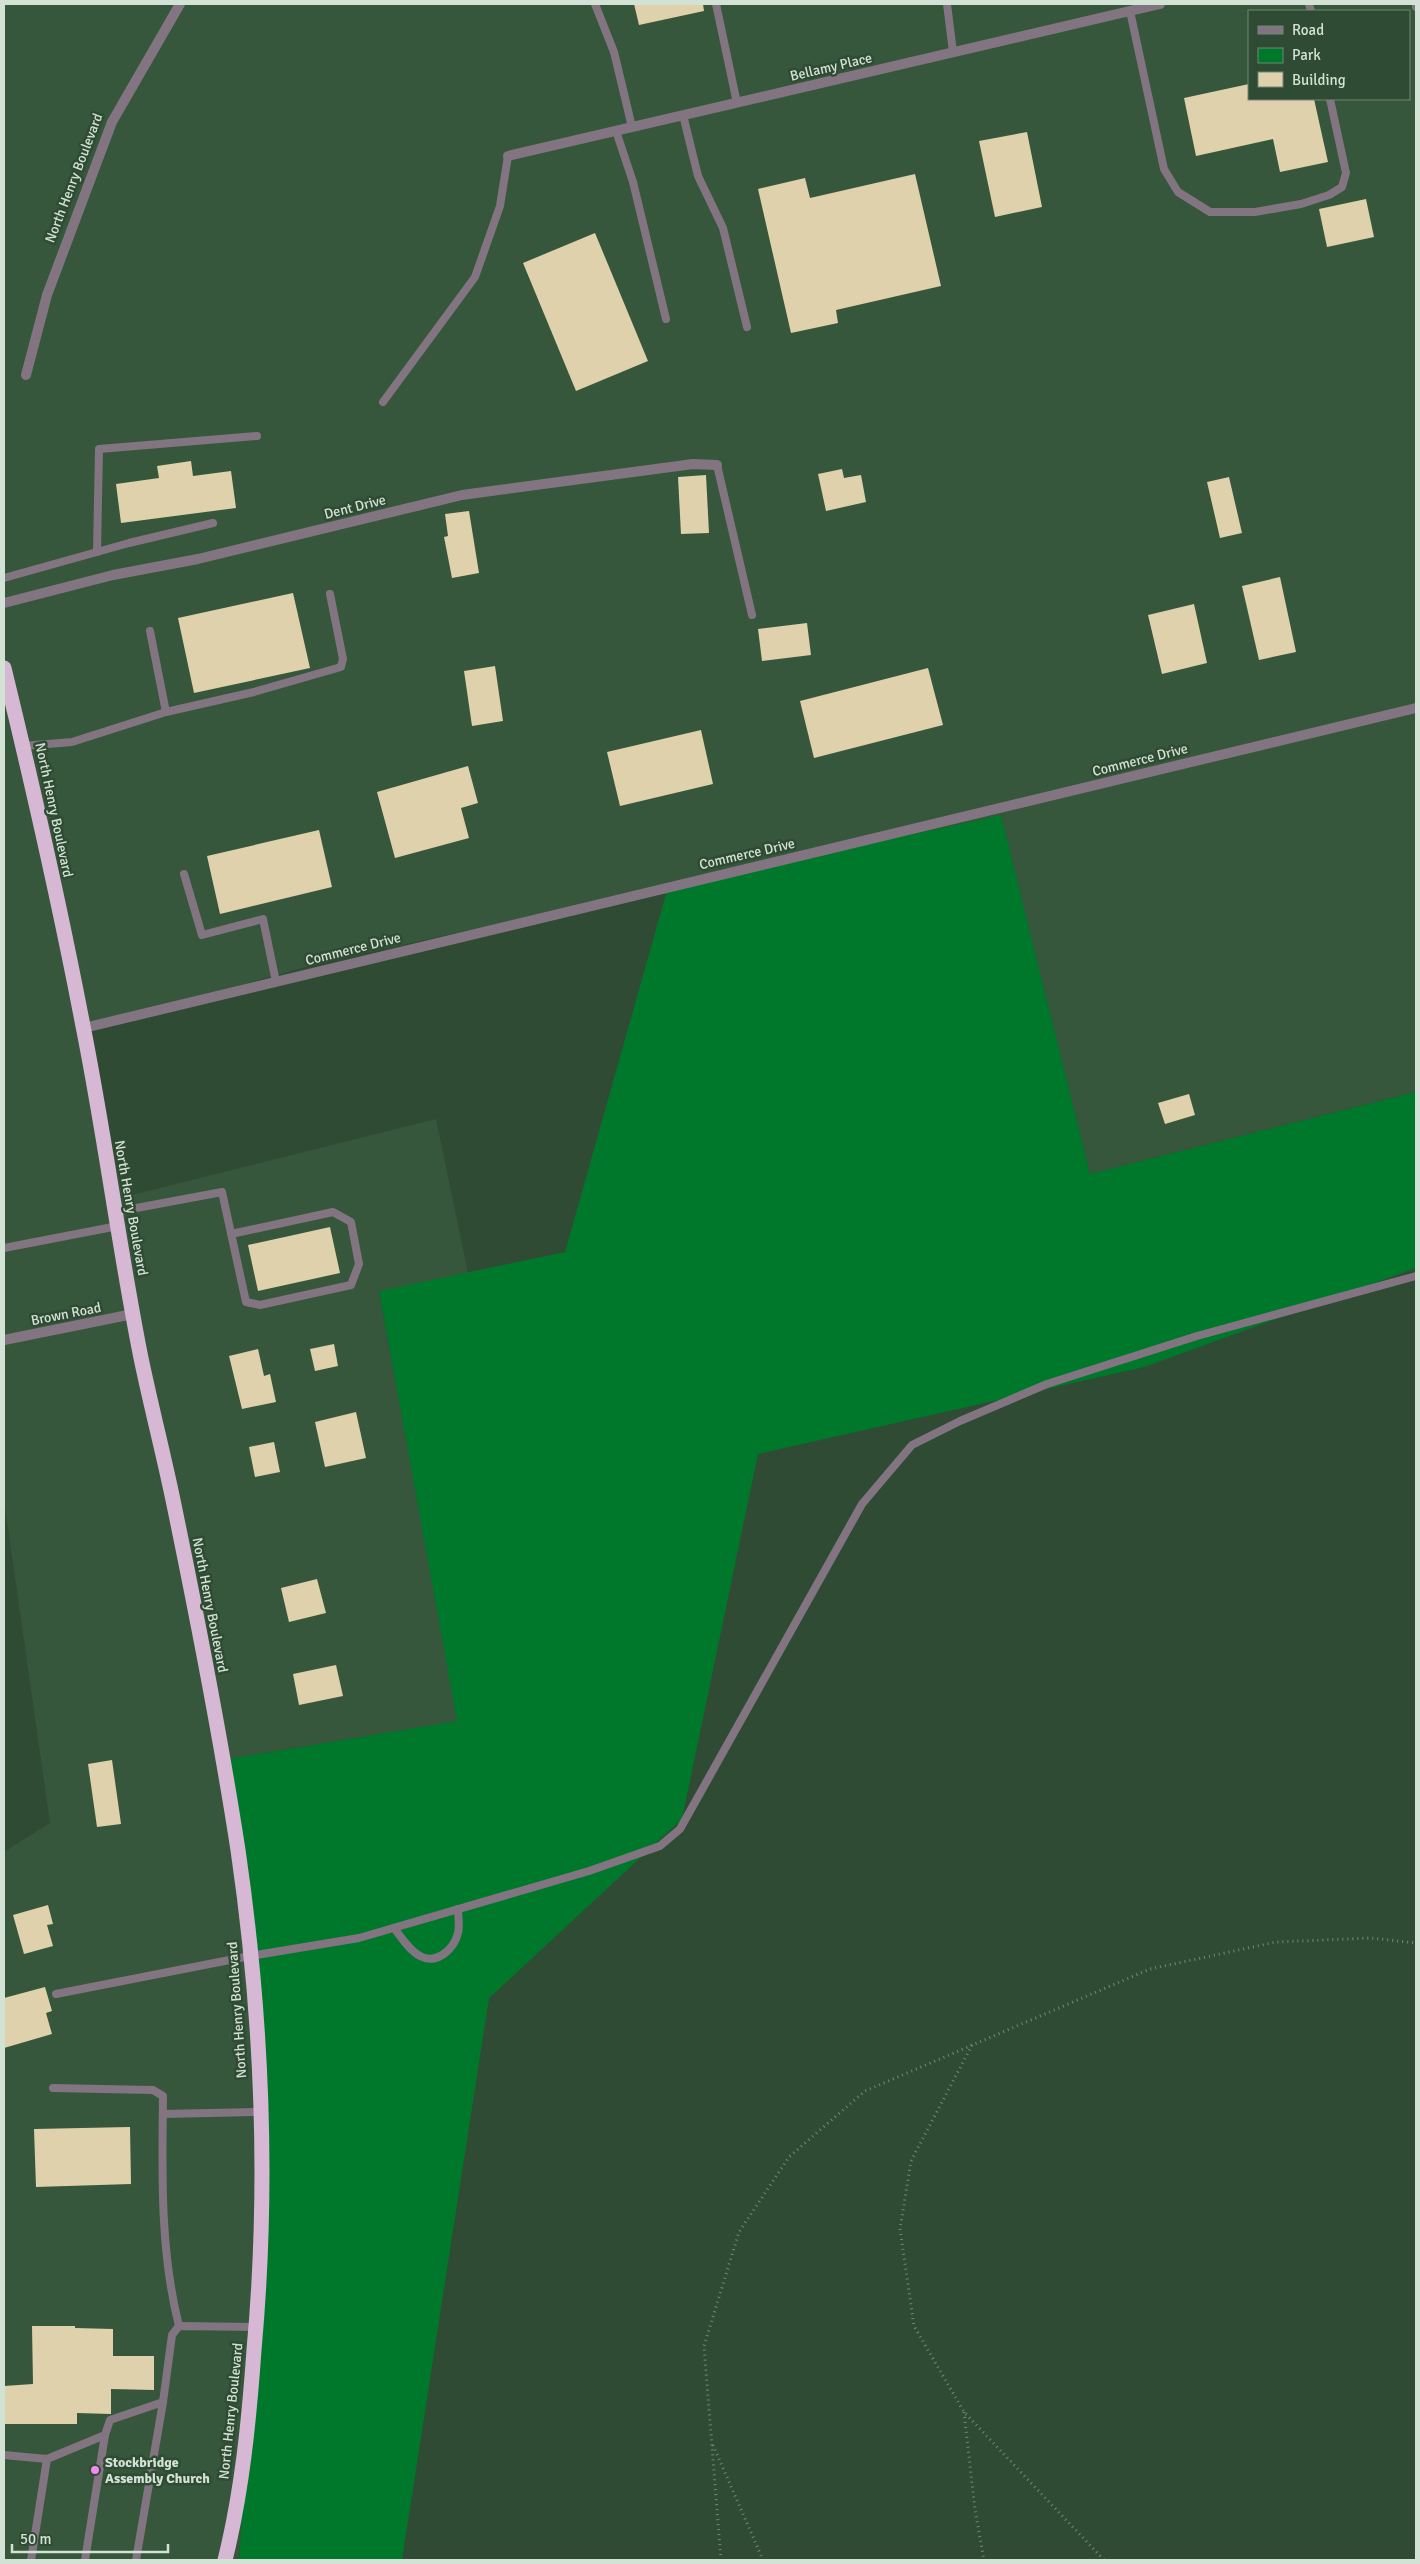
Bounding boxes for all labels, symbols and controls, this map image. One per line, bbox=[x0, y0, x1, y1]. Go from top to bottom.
legend bbox=[1248, 10, 1410, 100]
text: Road bbox=[1292, 21, 1324, 39]
text: Park bbox=[1292, 46, 1321, 64]
street label: Bellamy Place bbox=[788, 49, 874, 85]
text: Building bbox=[1292, 71, 1346, 89]
street label: North Henry Boulevard bbox=[41, 111, 107, 245]
street label: Dent Drive bbox=[322, 491, 388, 523]
street label: Commerce Drive bbox=[1091, 740, 1189, 780]
street label: North Henry Boulevard bbox=[31, 741, 77, 879]
street label: Commerce Drive bbox=[697, 835, 797, 873]
street label: Commerce Drive bbox=[304, 929, 402, 969]
street label: North Henry Boulevard bbox=[111, 1139, 151, 1277]
street label: Brown Road bbox=[29, 1299, 103, 1329]
street label: North Henry Boulevard bbox=[189, 1536, 231, 1674]
street label: North Henry Boulevard bbox=[224, 1941, 250, 2079]
street label: North Henry Boulevard bbox=[215, 2342, 247, 2480]
place label: Stockbridge Assembly Church bbox=[105, 2454, 210, 2487]
marker: Stockbridge Assembly Church bbox=[89, 2464, 101, 2476]
scale bar bbox=[12, 2522, 169, 2554]
text: 50 m bbox=[20, 2530, 51, 2548]

